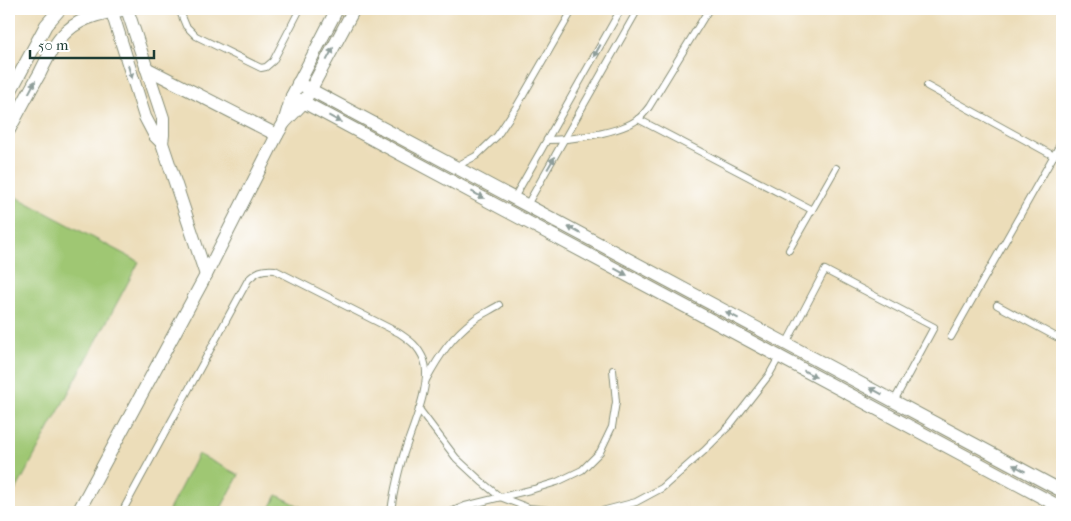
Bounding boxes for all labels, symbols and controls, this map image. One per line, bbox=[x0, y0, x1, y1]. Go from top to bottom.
scale bar bbox=[30, 28, 154, 60]
text: 50 m bbox=[38, 36, 69, 54]
one-way arrow bbox=[593, 44, 601, 59]
one-way arrow bbox=[326, 47, 334, 61]
one-way arrow bbox=[127, 65, 135, 80]
one-way arrow bbox=[28, 80, 36, 95]
one-way arrow bbox=[327, 115, 342, 123]
one-way arrow bbox=[547, 156, 555, 170]
one-way arrow bbox=[471, 191, 485, 200]
one-way arrow bbox=[566, 226, 581, 234]
one-way arrow bbox=[614, 268, 628, 276]
one-way arrow bbox=[725, 311, 740, 319]
one-way arrow bbox=[803, 370, 818, 378]
one-way arrow bbox=[869, 387, 883, 395]
one-way arrow bbox=[1012, 464, 1027, 472]

